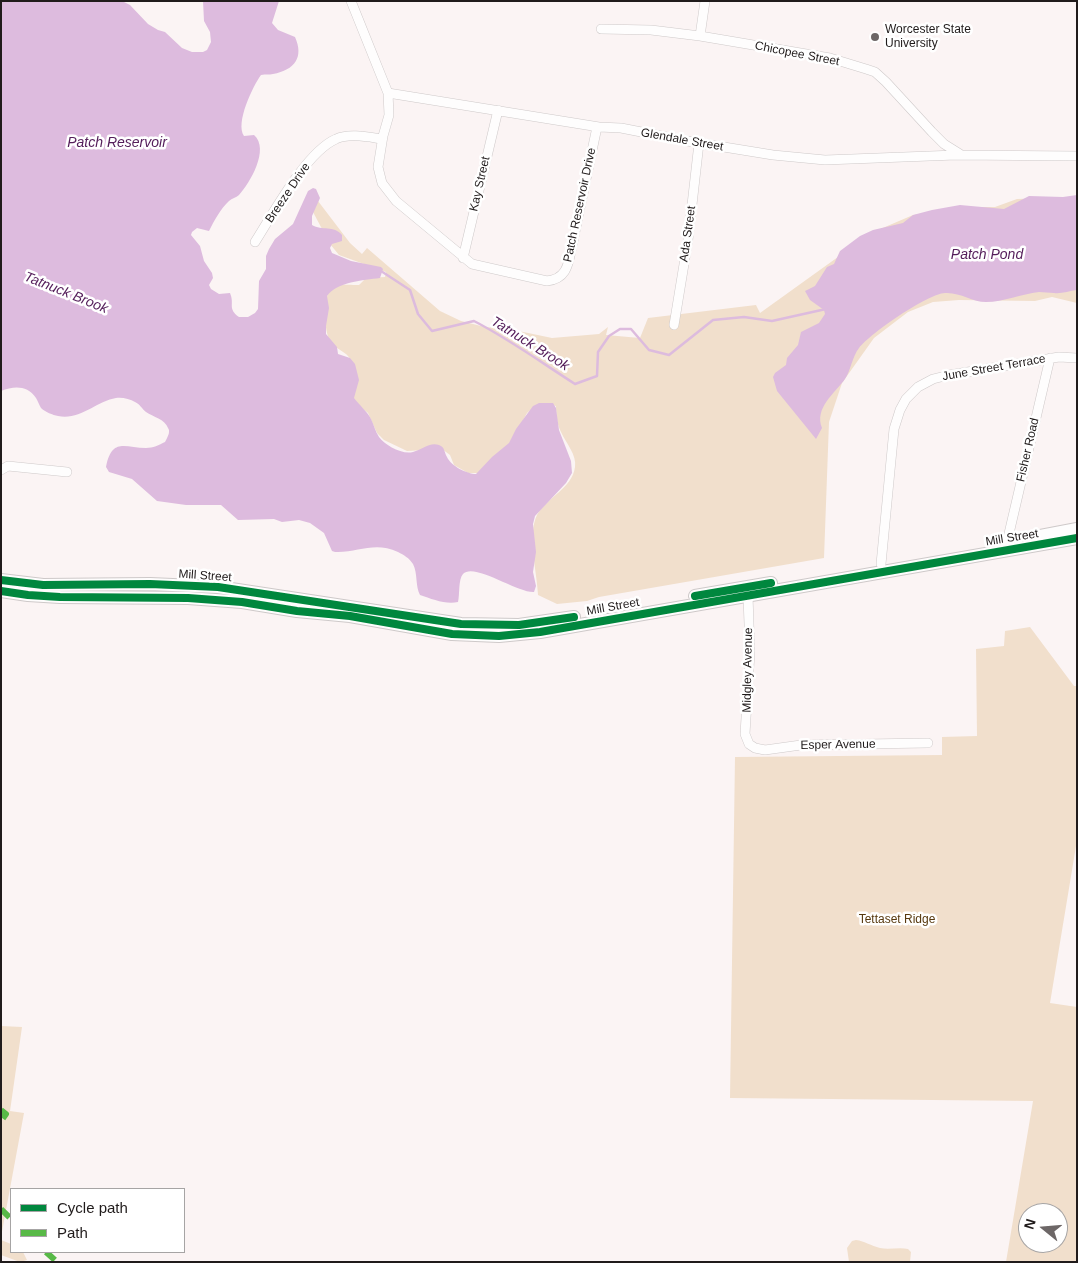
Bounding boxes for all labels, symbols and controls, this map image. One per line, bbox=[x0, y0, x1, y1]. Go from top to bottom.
place label: Worcester State University bbox=[885, 23, 971, 51]
marker: Worcester State University bbox=[869, 31, 881, 43]
street label: Chicopee Street bbox=[753, 39, 841, 69]
street label: Glendale Street bbox=[640, 126, 724, 154]
water label: Patch Reservoir bbox=[67, 135, 167, 151]
street label: Patch Reservoir Drive bbox=[561, 146, 599, 264]
street label: Kay Street bbox=[467, 155, 493, 213]
street label: Breeze Drive bbox=[263, 160, 313, 226]
street label: Ada Street bbox=[677, 205, 699, 263]
water label: Patch Pond bbox=[951, 247, 1023, 263]
water label: Tatnuck Brook bbox=[22, 269, 110, 317]
water label: Tatnuck Brook bbox=[488, 313, 572, 375]
street label: June Street Terrace bbox=[941, 352, 1047, 384]
street label: Fisher Road bbox=[1014, 417, 1042, 483]
street label: Mill Street bbox=[985, 527, 1039, 549]
street label: Mill Street bbox=[178, 567, 232, 585]
street label: Mill Street bbox=[585, 595, 641, 619]
street label: Midgley Avenue bbox=[740, 627, 756, 713]
street label: Esper Avenue bbox=[800, 737, 876, 753]
park label: Tettaset Ridge bbox=[859, 913, 935, 927]
legend bbox=[10, 1188, 185, 1253]
text: Cycle path bbox=[57, 1199, 128, 1216]
north arrow bbox=[1018, 1203, 1068, 1253]
text: N bbox=[1020, 1217, 1039, 1231]
text: Path bbox=[57, 1224, 88, 1241]

